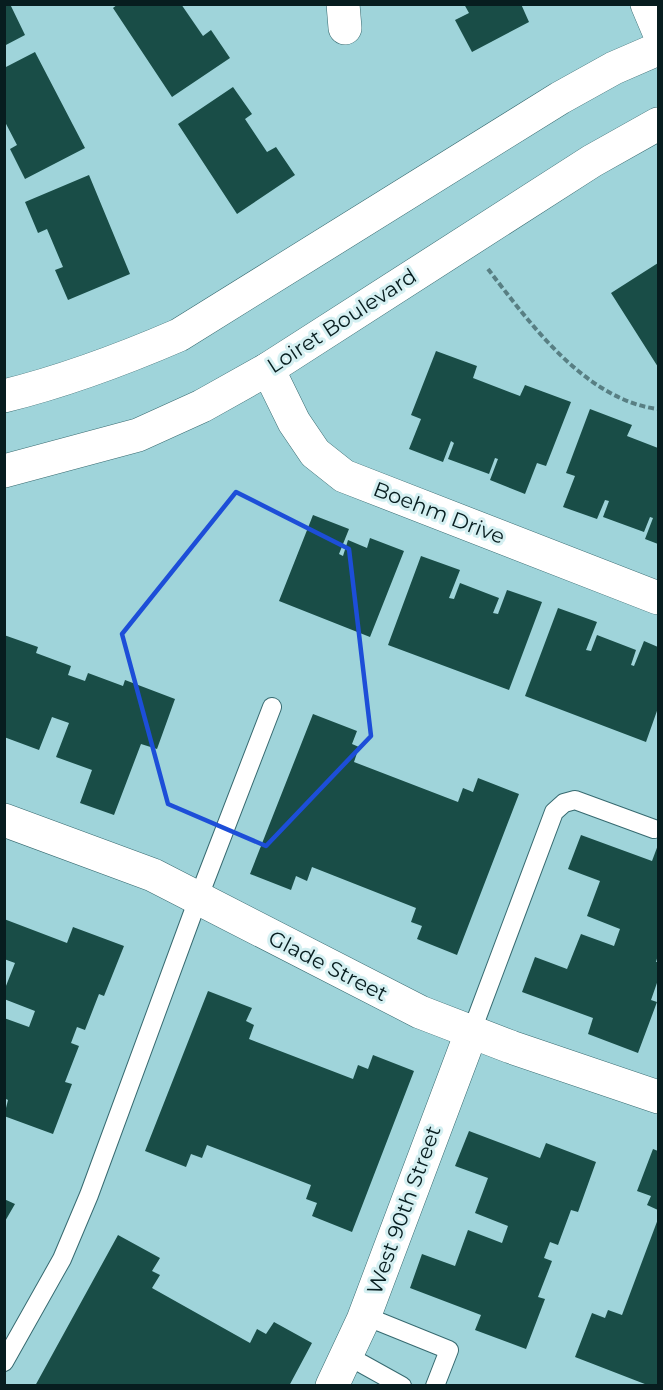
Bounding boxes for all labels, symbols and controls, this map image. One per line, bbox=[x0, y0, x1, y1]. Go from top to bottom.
street label: Loiret Boulevard bbox=[262, 263, 421, 378]
street label: Boehm Drive bbox=[370, 476, 508, 549]
street label: Glade Street bbox=[265, 925, 392, 1006]
street label: West 90th Street bbox=[361, 1122, 446, 1298]

